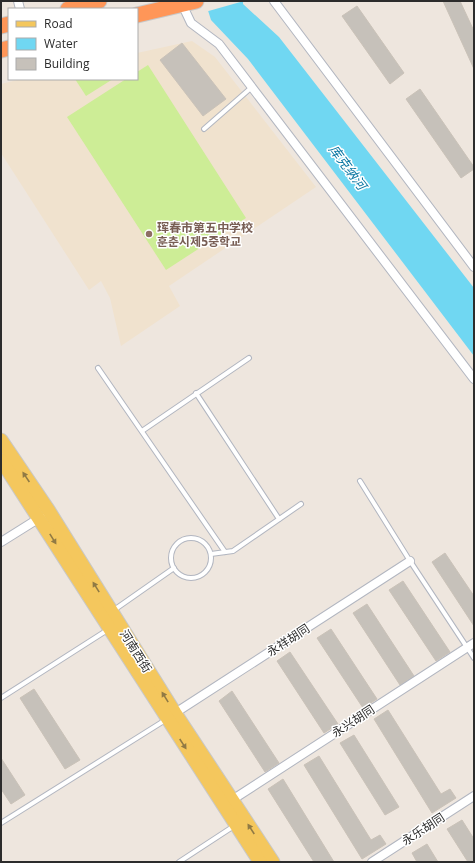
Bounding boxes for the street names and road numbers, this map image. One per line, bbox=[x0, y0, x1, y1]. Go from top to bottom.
street label: 永祥胡同 bbox=[263, 620, 313, 660]
street label: 河南西街 bbox=[116, 626, 156, 676]
street label: 永兴胡同 bbox=[328, 701, 378, 741]
street label: 永乐胡同 bbox=[398, 809, 448, 849]

